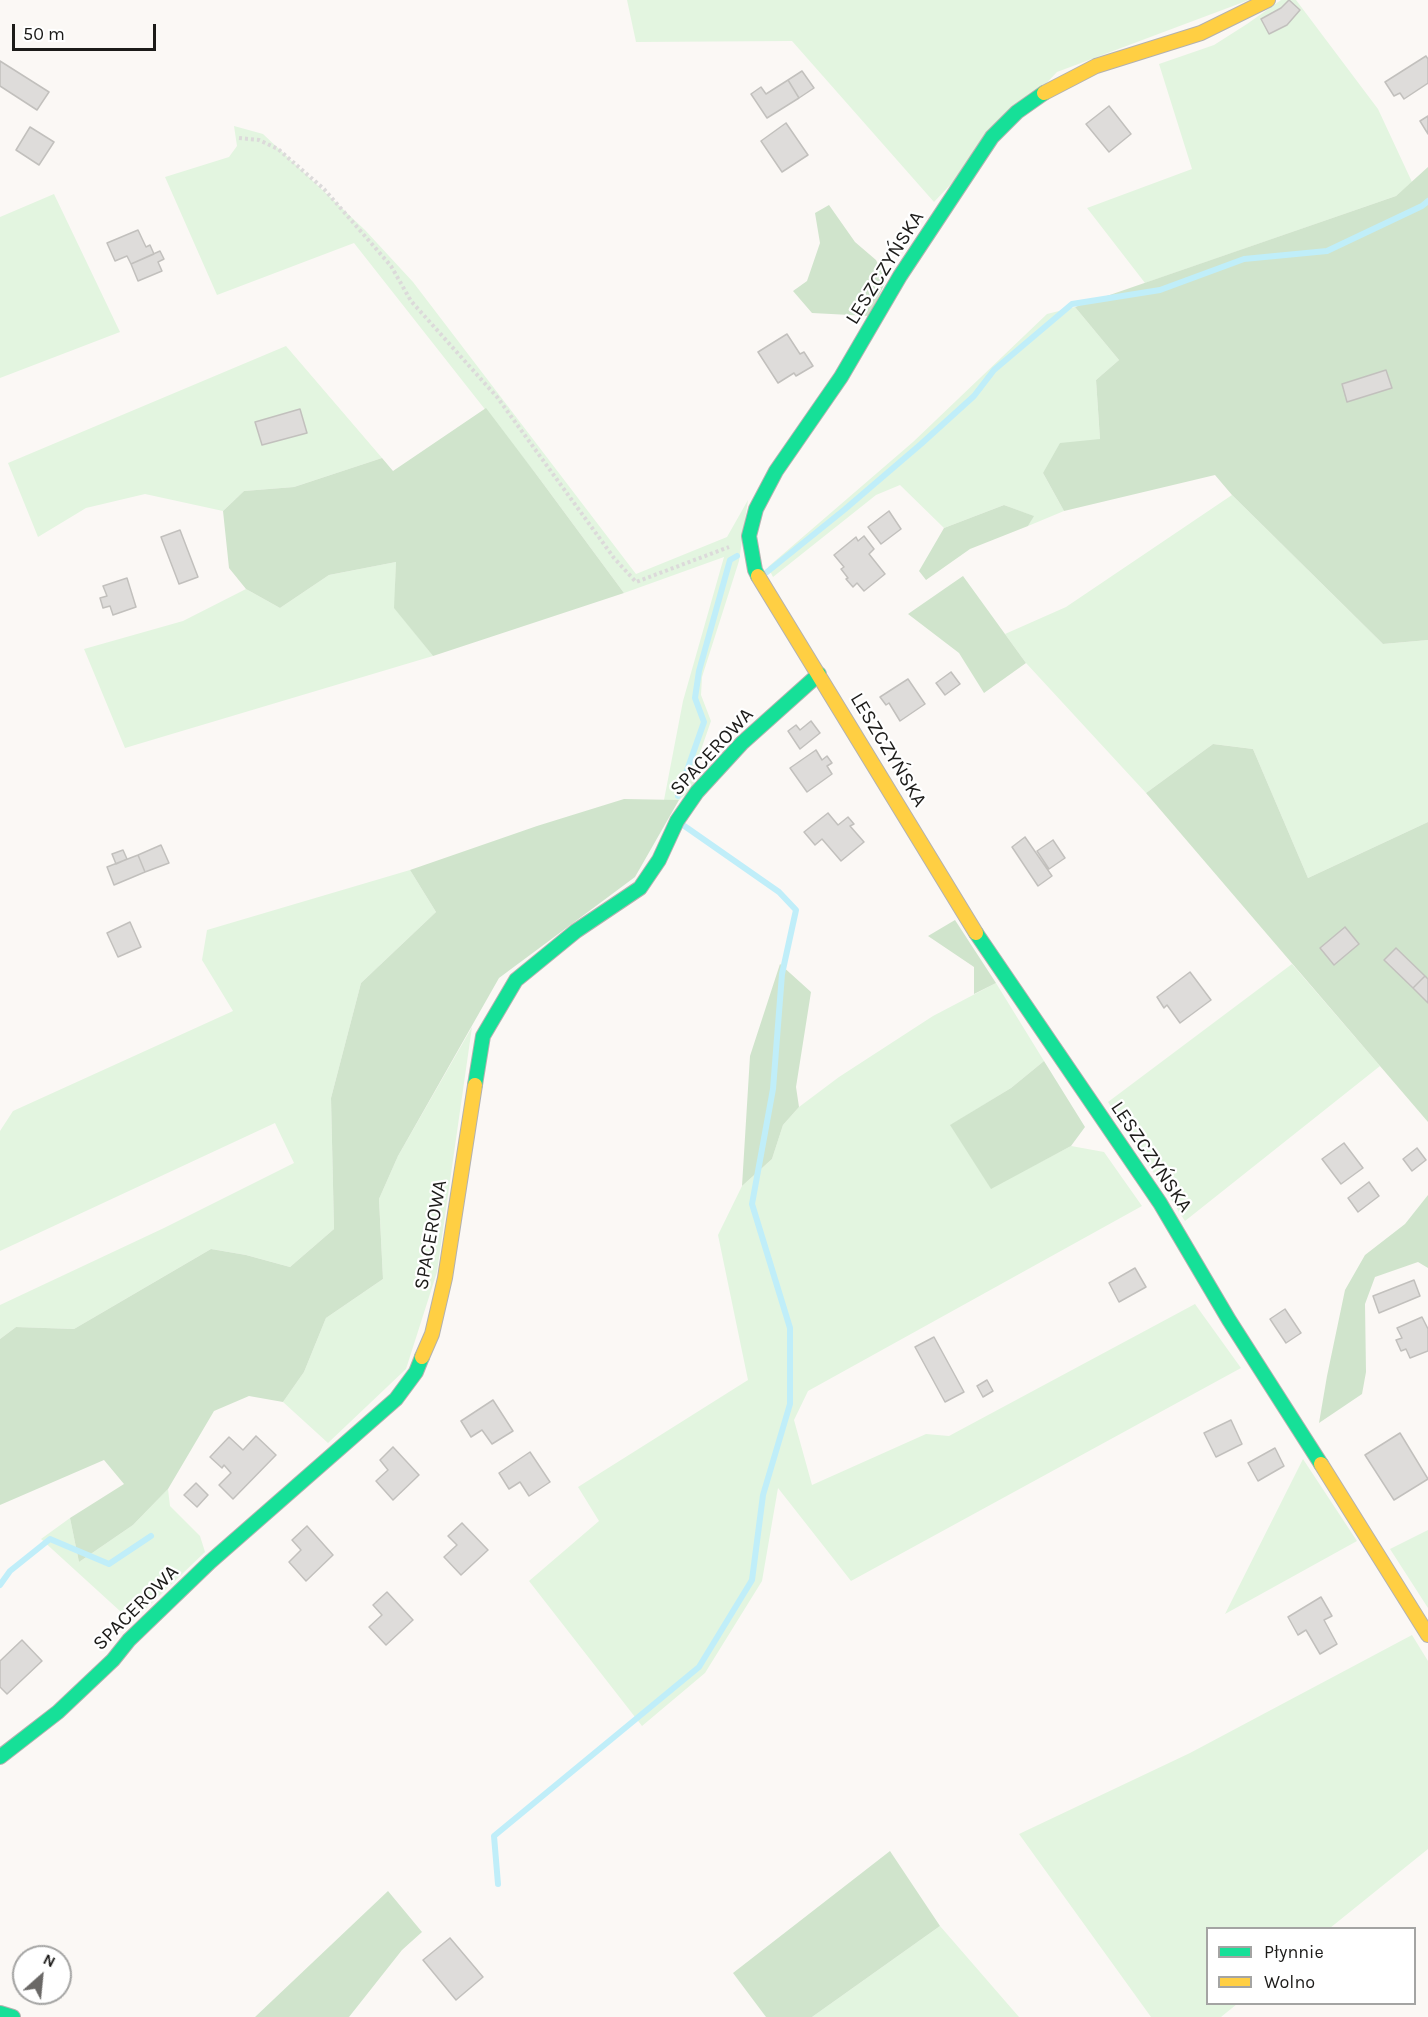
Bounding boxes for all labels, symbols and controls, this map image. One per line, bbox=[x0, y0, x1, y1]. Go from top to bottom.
scale bar bbox=[15, 12, 159, 50]
text: 50 m bbox=[23, 23, 65, 45]
street label: LESZCZYŃSKA bbox=[841, 207, 929, 329]
street label: LESZCZYŃSKA bbox=[844, 689, 932, 811]
street label: SPACEROWA bbox=[665, 703, 759, 801]
street label: LESZCZYŃSKA bbox=[1105, 1097, 1197, 1217]
street label: SPACEROWA bbox=[410, 1178, 452, 1292]
street label: SPACEROWA bbox=[88, 1560, 184, 1656]
legend bbox=[1206, 1927, 1416, 2005]
text: Płynnie bbox=[1264, 1941, 1324, 1963]
north arrow bbox=[12, 1945, 72, 2005]
text: N bbox=[40, 1949, 59, 1971]
text: Wolno bbox=[1264, 1971, 1315, 1993]

